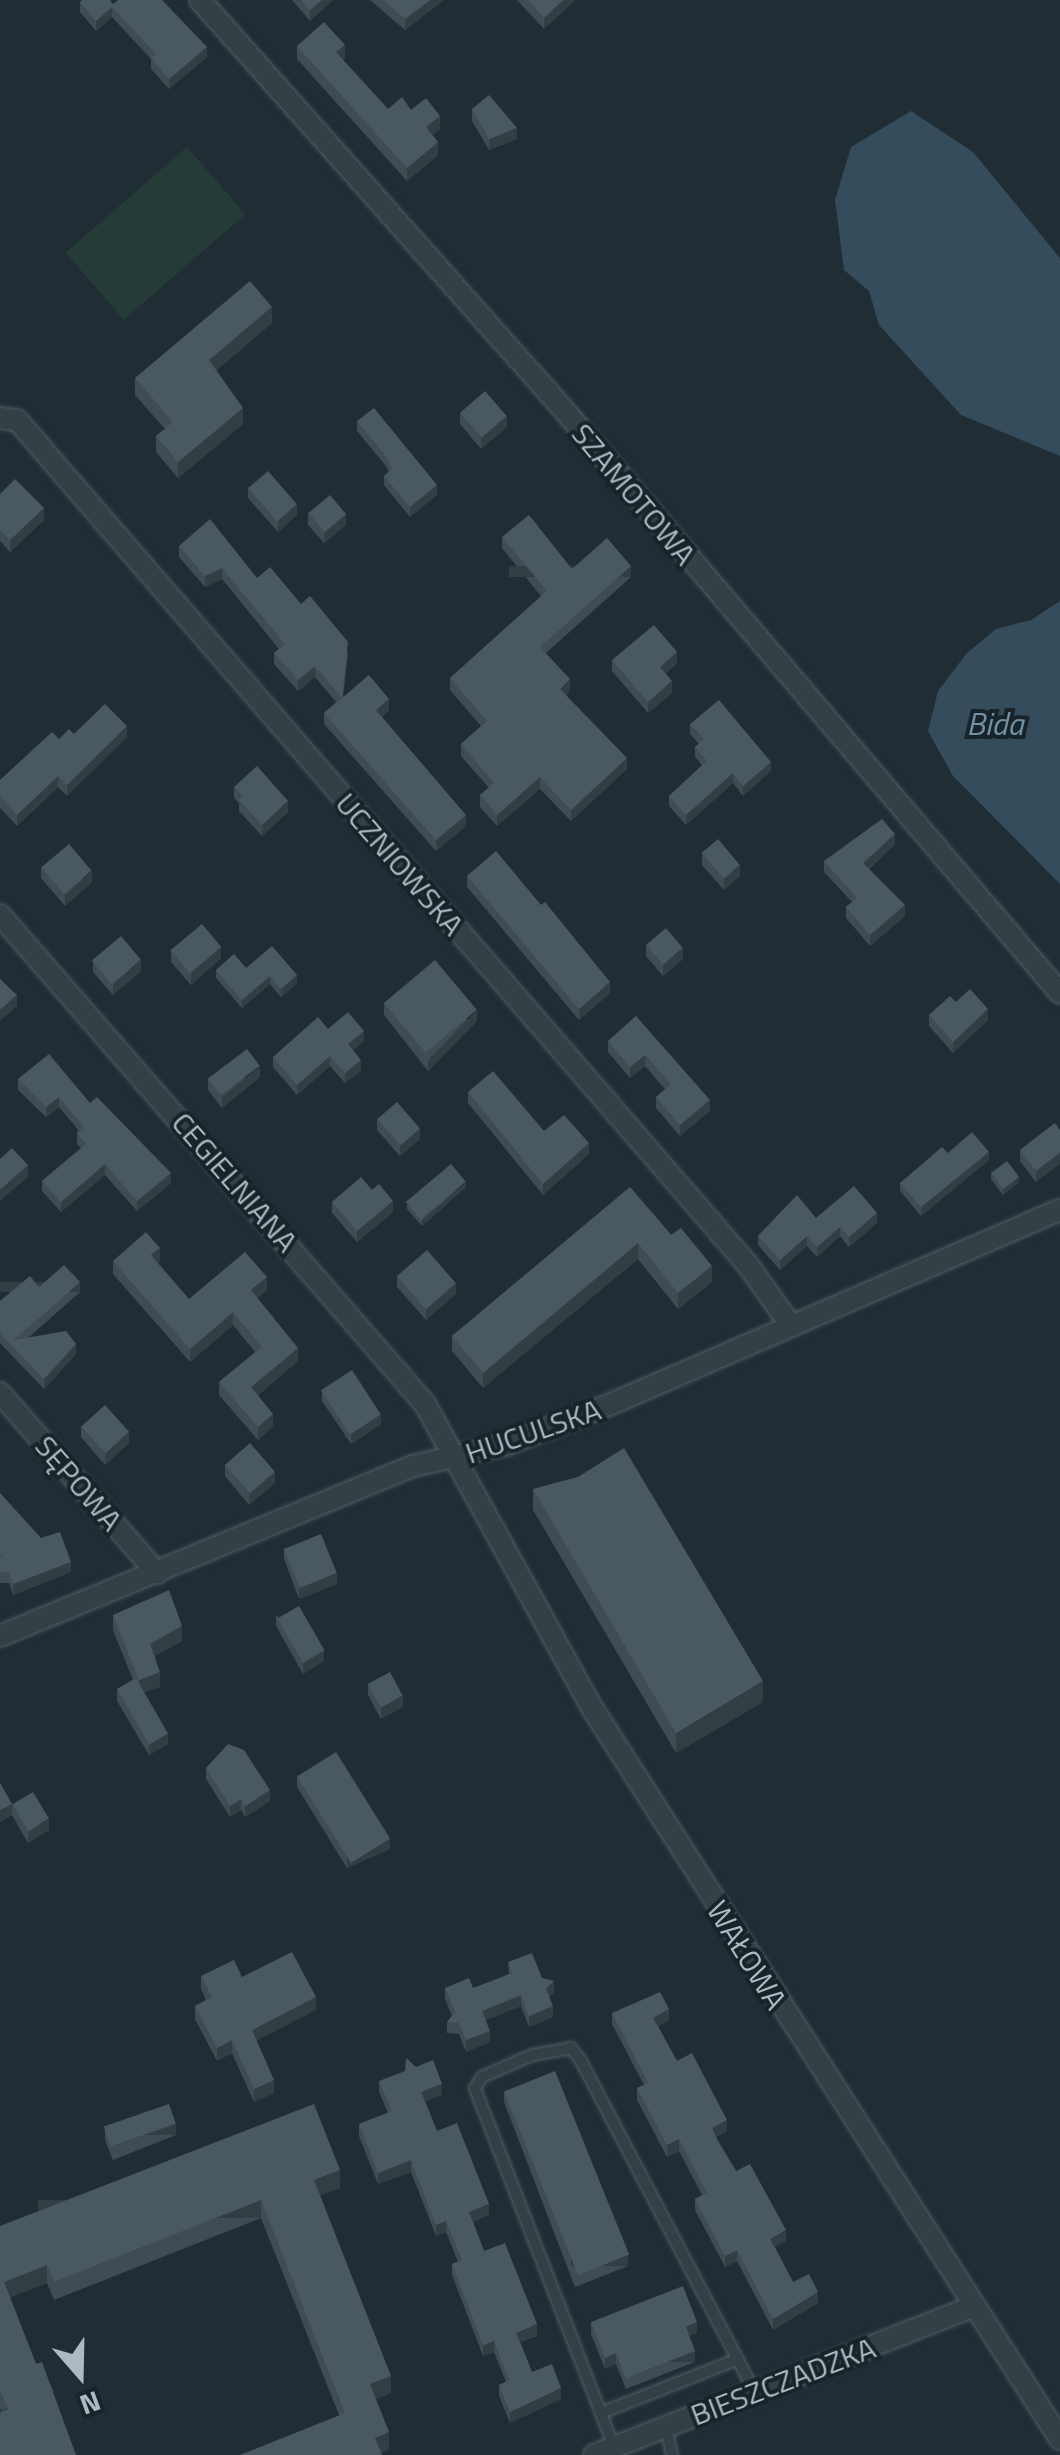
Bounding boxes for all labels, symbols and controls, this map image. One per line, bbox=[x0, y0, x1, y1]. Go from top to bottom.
street label: SZAMOTOWA bbox=[565, 416, 703, 572]
water label: Bida bbox=[966, 704, 1024, 742]
street label: UCZNIOWSKA bbox=[328, 785, 472, 943]
street label: CEGIELNIANA bbox=[165, 1105, 305, 1259]
street label: HUCULSKA bbox=[461, 1391, 605, 1471]
street label: SĘPOWA bbox=[28, 1428, 130, 1538]
street label: WAŁOWA bbox=[700, 1894, 794, 2016]
north arrow bbox=[30, 2325, 130, 2425]
street label: BIESZCZADZKA bbox=[686, 2329, 880, 2433]
text: N bbox=[74, 2380, 107, 2427]

